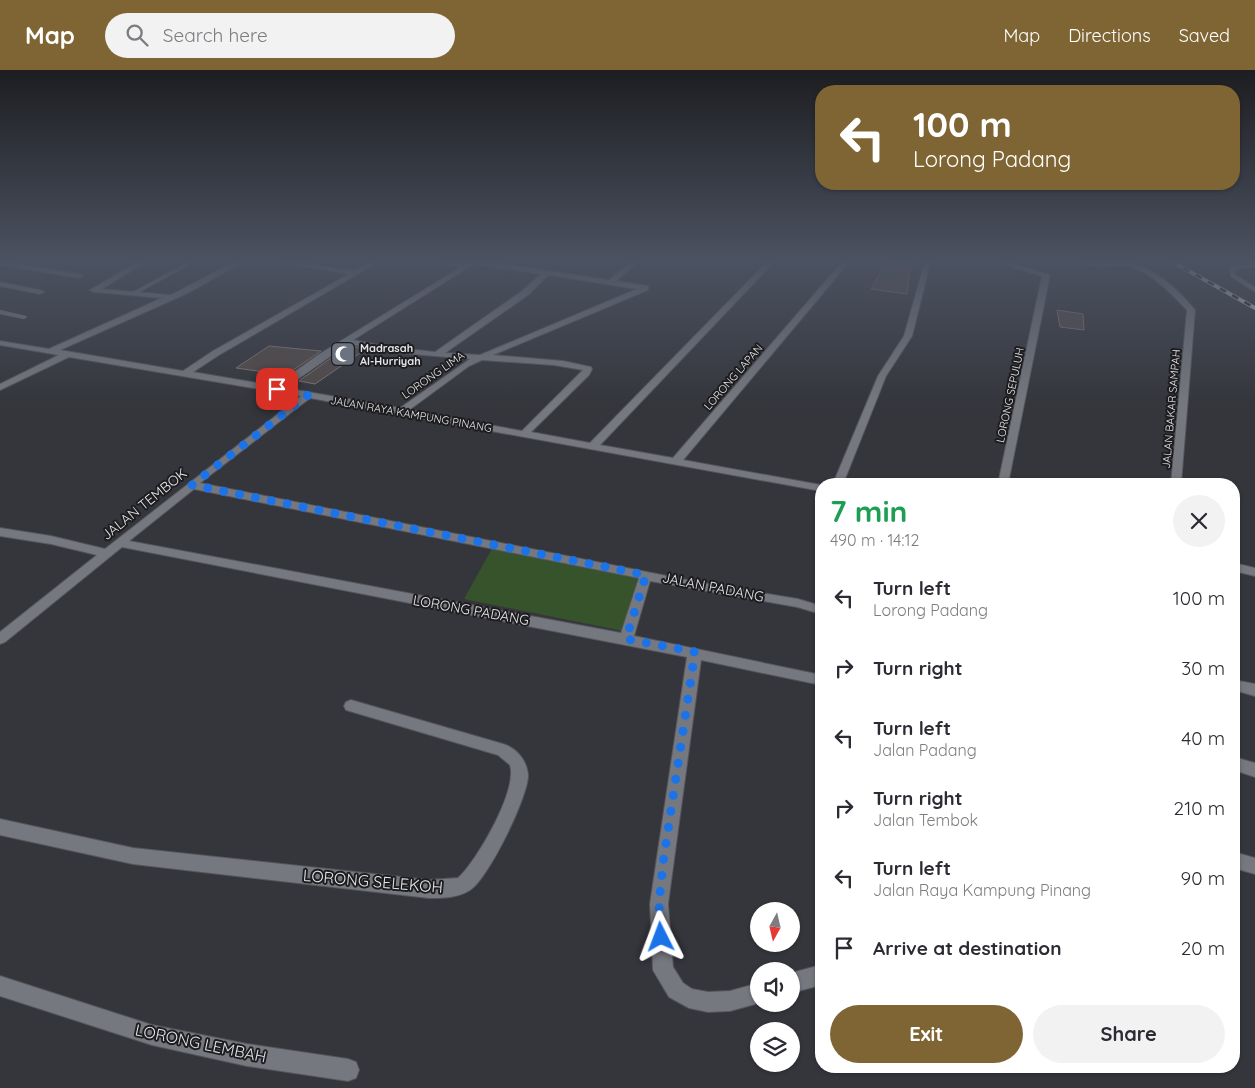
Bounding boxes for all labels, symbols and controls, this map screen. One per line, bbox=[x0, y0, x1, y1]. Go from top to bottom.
search box bbox=[105, 13, 455, 58]
text: Map bbox=[25, 20, 75, 50]
icon: search bbox=[123, 21, 151, 49]
text: Search here bbox=[163, 23, 268, 47]
text: Map bbox=[1003, 24, 1040, 47]
text: Directions bbox=[1068, 24, 1151, 47]
text: Saved bbox=[1179, 24, 1230, 47]
text: 100 m bbox=[913, 102, 1012, 146]
icon: left bbox=[830, 105, 895, 170]
text: Lorong Padang bbox=[913, 145, 1071, 173]
mosque icon: Madrasah Al-Hurriyah bbox=[330, 341, 356, 367]
place label: Madrasah Al-Hurriyah bbox=[360, 341, 421, 368]
street label: LORONG LAPAN bbox=[701, 341, 765, 413]
street label: LORONG SEPULUH bbox=[993, 346, 1027, 444]
street label: LORONG LIMA bbox=[399, 348, 467, 402]
street label: JALAN BAKAR SAMPAH bbox=[1159, 349, 1183, 469]
pin bbox=[256, 368, 298, 410]
icon: arrive bbox=[263, 375, 291, 403]
street label: JALAN RAYA KAMPUNG PINANG bbox=[329, 393, 493, 435]
street label: JALAN TEMBOK bbox=[98, 464, 190, 544]
text: 7 min bbox=[830, 492, 908, 530]
button: close bbox=[1173, 495, 1225, 547]
text: 490 m · 14:12 bbox=[830, 530, 919, 550]
street label: JALAN PADANG bbox=[661, 568, 765, 606]
text: Turn left bbox=[873, 576, 951, 600]
icon: left bbox=[830, 584, 858, 612]
text: 100 m bbox=[1173, 586, 1225, 610]
street label: LORONG PADANG bbox=[412, 591, 530, 629]
text: Lorong Padang bbox=[873, 600, 988, 620]
icon: right bbox=[830, 654, 858, 682]
text: Turn right bbox=[873, 656, 962, 680]
text: 30 m bbox=[1181, 656, 1225, 680]
text: Turn left bbox=[873, 716, 951, 740]
icon: left bbox=[830, 724, 858, 752]
text: 40 m bbox=[1181, 726, 1225, 750]
text: Jalan Padang bbox=[873, 740, 977, 760]
text: Turn right bbox=[873, 786, 962, 810]
icon: right bbox=[830, 794, 858, 822]
text: 210 m bbox=[1174, 796, 1225, 820]
text: Jalan Tembok bbox=[873, 810, 978, 830]
text: Turn left bbox=[873, 856, 951, 880]
icon: left bbox=[830, 864, 858, 892]
street label: LORONG SELEKOH bbox=[302, 865, 444, 897]
text: 90 m bbox=[1181, 866, 1225, 890]
text: Jalan Raya Kampung Pinang bbox=[873, 880, 1091, 900]
north arrow bbox=[750, 902, 800, 952]
map controls bbox=[750, 902, 800, 1072]
position arrow bbox=[634, 910, 686, 962]
icon: arrive bbox=[830, 934, 858, 962]
text: Arrive at destination bbox=[873, 936, 1062, 960]
text: 20 m bbox=[1181, 936, 1225, 960]
button: sound bbox=[750, 962, 800, 1012]
button: Exit bbox=[830, 1005, 1023, 1063]
button: Share bbox=[1033, 1005, 1225, 1063]
street label: LORONG LEMBAH bbox=[134, 1019, 268, 1067]
button: layers bbox=[750, 1022, 800, 1072]

